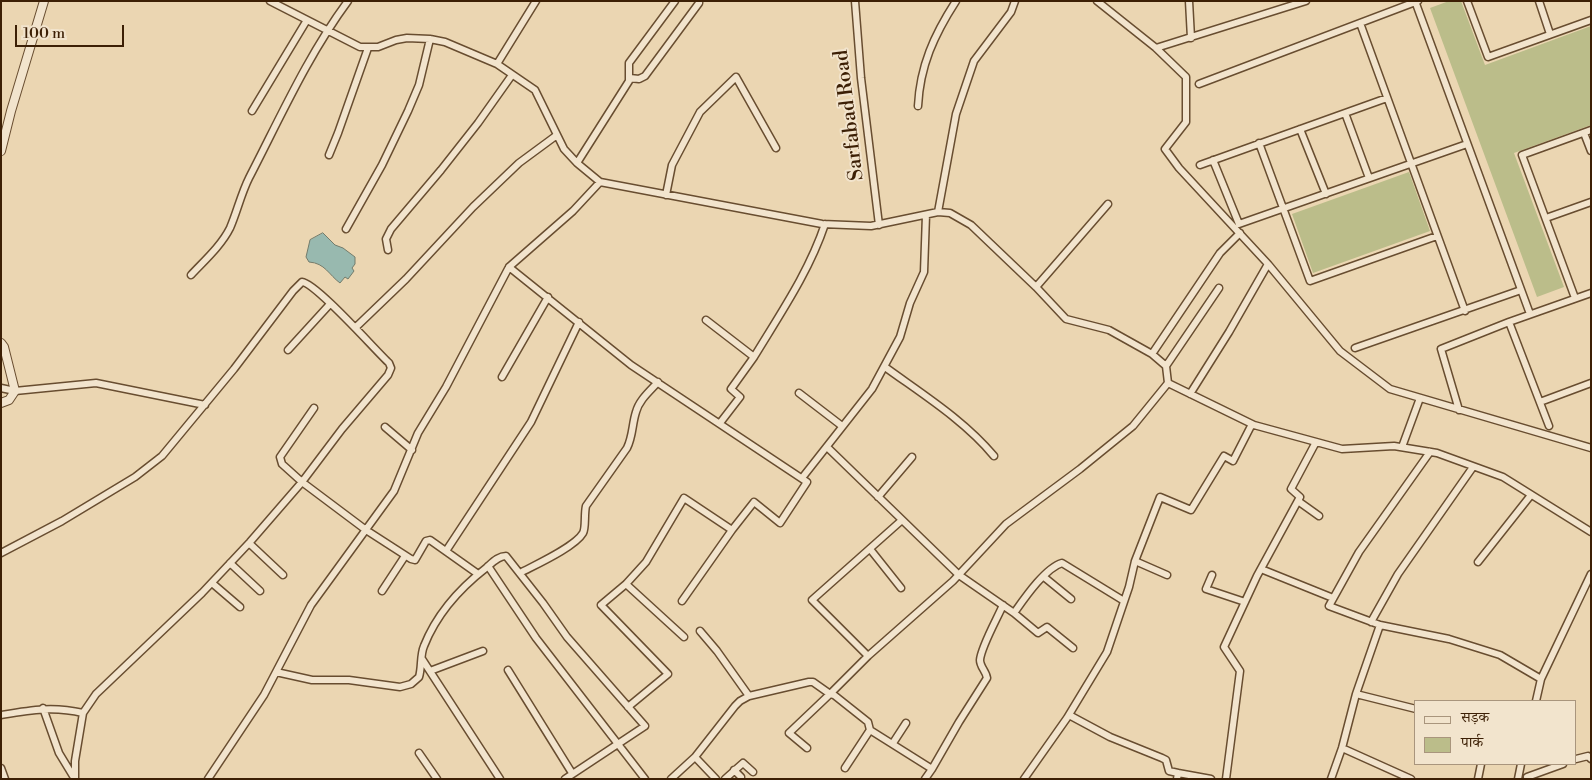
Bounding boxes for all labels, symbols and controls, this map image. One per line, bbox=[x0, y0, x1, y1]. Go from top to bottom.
scale bar bbox=[18, 15, 126, 47]
text: 100 m bbox=[23, 24, 65, 43]
street label: Sarfabad Road bbox=[830, 48, 870, 182]
legend bbox=[1414, 700, 1577, 765]
text: सड़क bbox=[1461, 708, 1489, 727]
text: पार्क bbox=[1461, 733, 1483, 752]

